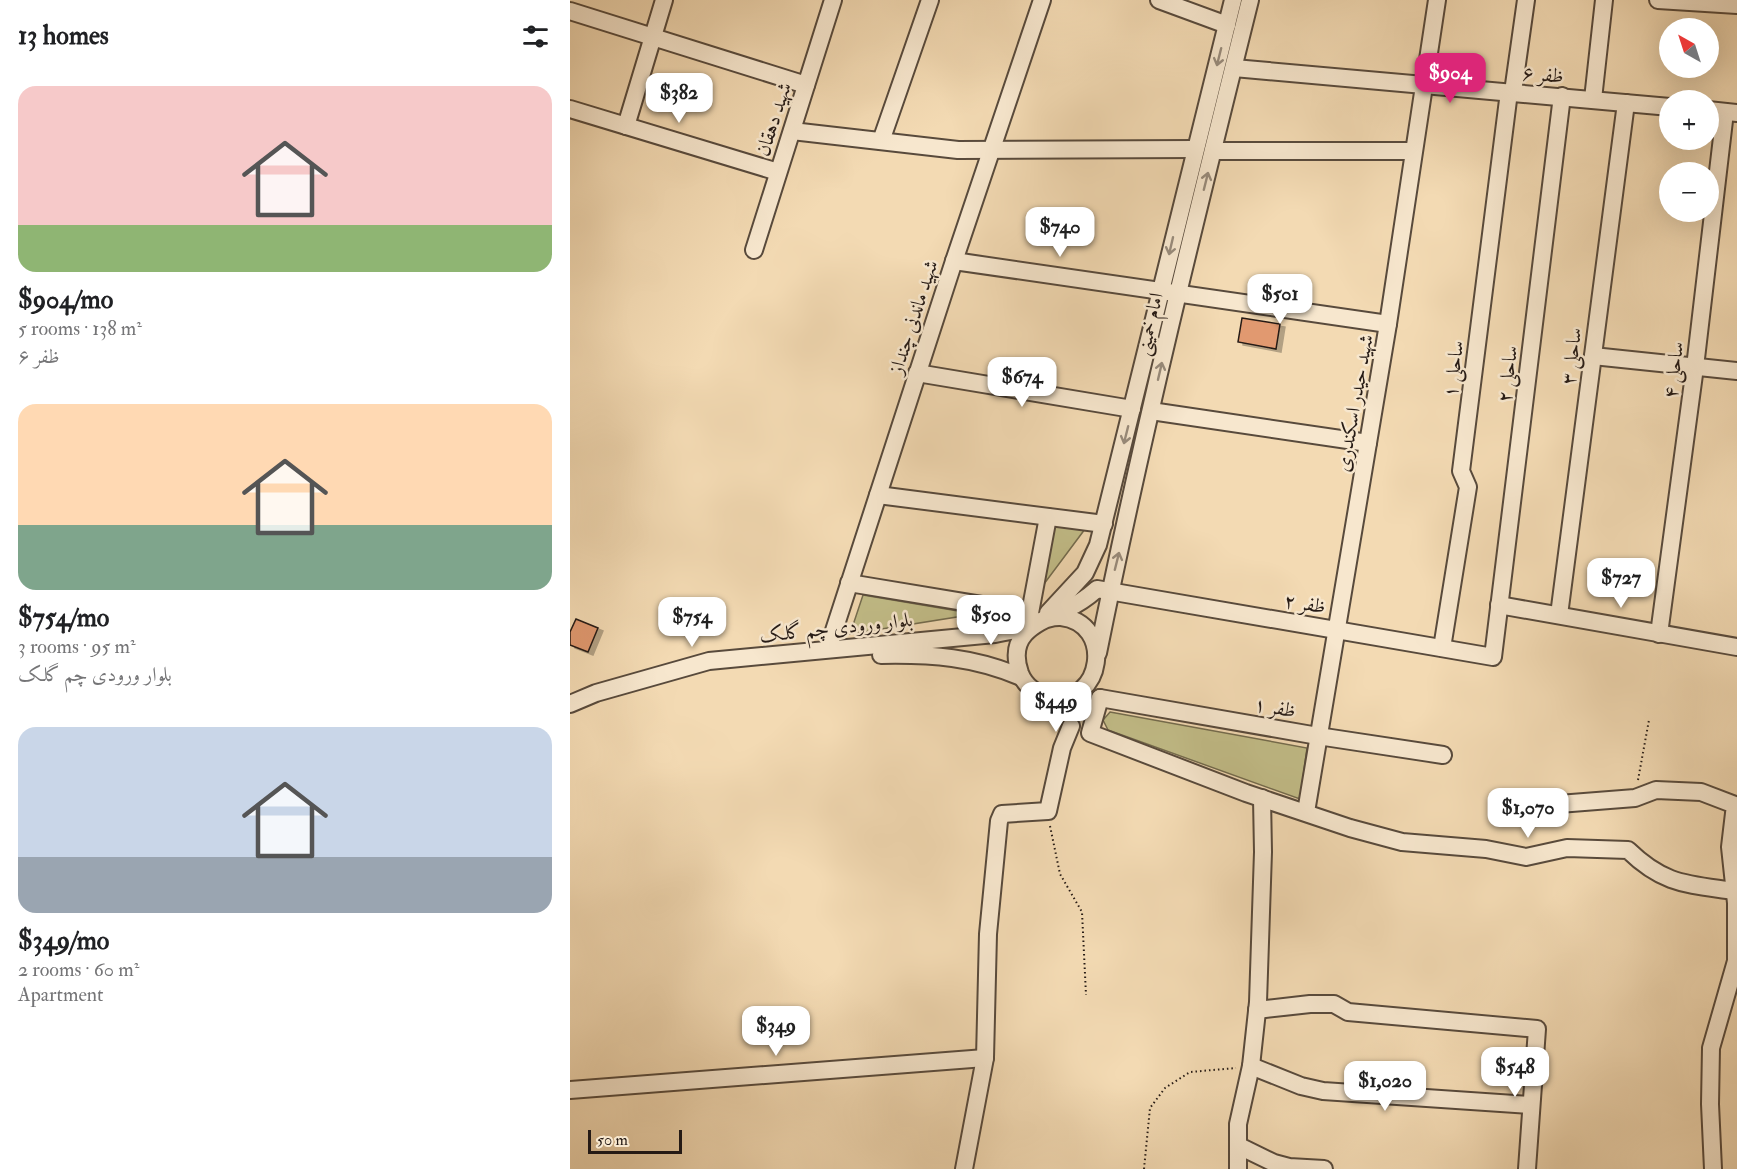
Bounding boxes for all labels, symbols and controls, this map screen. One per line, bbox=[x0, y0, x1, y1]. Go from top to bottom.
north arrow bbox=[1659, 18, 1719, 78]
map controls bbox=[1659, 18, 1719, 222]
text: 13 homes bbox=[18, 20, 109, 52]
icon: filters bbox=[519, 20, 552, 53]
one-way arrow bbox=[1213, 47, 1224, 66]
pin: $904 bbox=[1414, 53, 1486, 104]
text: $904 bbox=[1429, 60, 1471, 85]
street label: ظفر ۶ bbox=[1521, 60, 1565, 89]
pin: $382 bbox=[643, 73, 715, 124]
street label: شهید دهقان bbox=[750, 79, 797, 159]
text: $382 bbox=[660, 80, 698, 105]
button: + bbox=[1659, 90, 1719, 150]
icon: home bbox=[231, 125, 339, 233]
button: − bbox=[1659, 162, 1719, 222]
one-way arrow bbox=[1200, 172, 1212, 191]
pin: $740 bbox=[1024, 207, 1096, 258]
text: $740 bbox=[1039, 214, 1081, 239]
one-way arrow bbox=[1165, 236, 1177, 255]
street label: شهید ماندنی چنداز bbox=[883, 257, 944, 379]
pin: $501 bbox=[1244, 274, 1316, 325]
text: $501 bbox=[1261, 281, 1299, 306]
text: $904/mo bbox=[18, 284, 113, 316]
street label: امام خمینی bbox=[1130, 290, 1174, 359]
text: 5 rooms · 138 m² bbox=[18, 316, 142, 341]
street label: ساحلی ۳ bbox=[1556, 326, 1589, 386]
street label: شهید حیدر اسکندری bbox=[1330, 332, 1379, 474]
street label: ساحلی ۱ bbox=[1438, 339, 1471, 399]
street label: ساحلی ۴ bbox=[1658, 340, 1691, 400]
text: ظفر ۶ bbox=[18, 344, 60, 369]
street label: ساحلی ۲ bbox=[1492, 344, 1525, 404]
pin: $674 bbox=[986, 357, 1058, 408]
one-way arrow bbox=[1154, 362, 1166, 381]
text: $674 bbox=[1002, 364, 1042, 389]
one-way arrow bbox=[1119, 426, 1131, 445]
icon: home bbox=[231, 443, 339, 551]
one-way arrow bbox=[1112, 552, 1124, 571]
pin: $727 bbox=[1585, 558, 1657, 609]
text: $727 bbox=[1601, 565, 1641, 590]
street label: ظفر ۲ bbox=[1282, 588, 1327, 619]
pin: $500 bbox=[955, 595, 1027, 646]
pin: $754 bbox=[656, 597, 728, 648]
text: $754/mo bbox=[18, 602, 109, 634]
text: $500 bbox=[971, 602, 1011, 627]
text: $754 bbox=[672, 604, 712, 629]
street label: بلوار ورودی چم گلک bbox=[758, 607, 915, 654]
text: 3 rooms · 95 m² bbox=[18, 634, 136, 659]
text: بلوار ورودی چم گلک bbox=[18, 662, 172, 687]
pin: $449 bbox=[1020, 682, 1092, 733]
text: $449 bbox=[1034, 689, 1078, 714]
street label: ظفر ۱ bbox=[1252, 692, 1298, 723]
icon: home bbox=[231, 766, 339, 874]
pin: $1,070 bbox=[1479, 788, 1577, 839]
text: $1,070 bbox=[1502, 795, 1554, 820]
text: $349/mo bbox=[18, 925, 109, 957]
text: 2 rooms · 60 m² bbox=[18, 957, 139, 982]
text: Apartment bbox=[18, 982, 103, 1007]
pin: $349 bbox=[740, 1006, 812, 1057]
text: $349 bbox=[756, 1013, 796, 1038]
pin: $548 bbox=[1479, 1047, 1551, 1098]
text: $548 bbox=[1495, 1054, 1535, 1079]
pin: $1,020 bbox=[1336, 1061, 1434, 1112]
text: $1,020 bbox=[1358, 1068, 1412, 1093]
scale bar bbox=[588, 1127, 682, 1154]
text: 50 m bbox=[597, 1130, 628, 1150]

